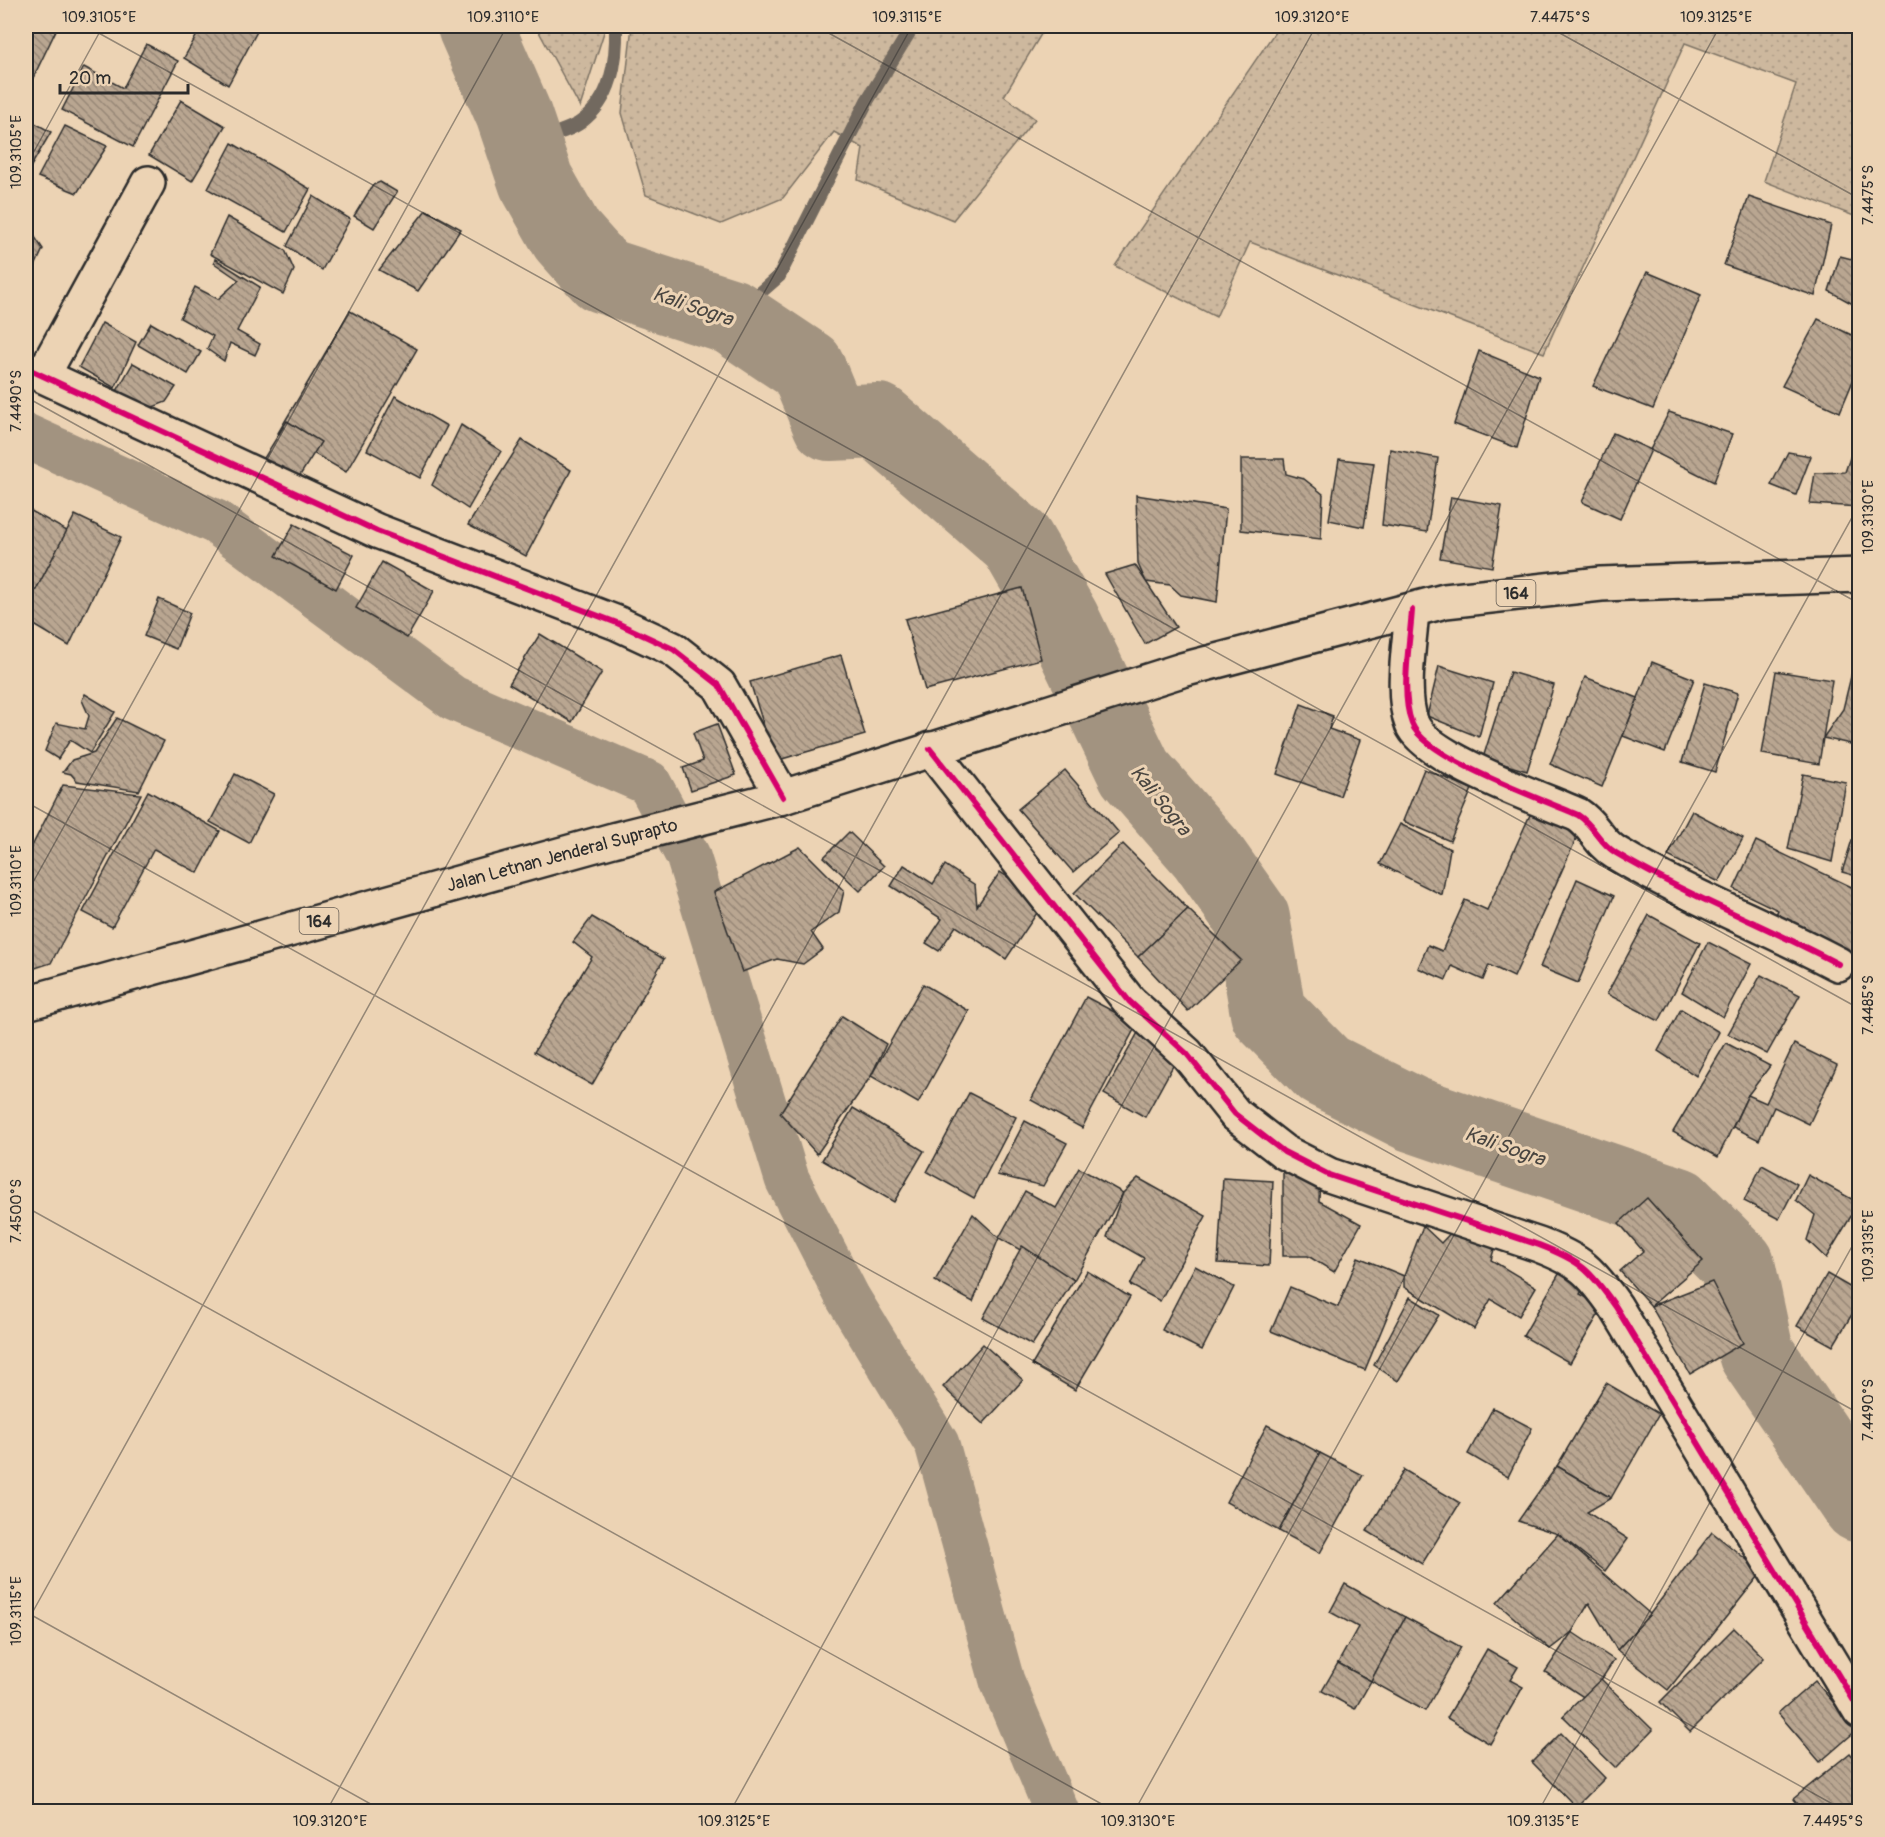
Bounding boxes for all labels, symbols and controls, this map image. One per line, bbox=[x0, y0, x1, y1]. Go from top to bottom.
text: 109.3105°E bbox=[62, 8, 136, 27]
text: 109.3110°E bbox=[467, 8, 539, 27]
text: 109.3115°E bbox=[872, 8, 942, 27]
text: 109.3120°E bbox=[1275, 8, 1349, 27]
text: 7.4475°S bbox=[1530, 8, 1590, 27]
text: 109.3125°E bbox=[1680, 8, 1752, 27]
scale bar bbox=[60, 57, 188, 95]
text: 20 m bbox=[69, 67, 111, 90]
text: 109.3105°E bbox=[7, 115, 26, 189]
text: 7.4475°S bbox=[1859, 165, 1878, 225]
water label: Kali Sogra bbox=[650, 281, 738, 332]
text: 7.4490°S bbox=[7, 370, 26, 432]
text: 109.3130°E bbox=[1859, 480, 1878, 554]
road number: 164 bbox=[1496, 580, 1536, 606]
water label: Kali Sogra bbox=[1125, 760, 1197, 842]
street label: Jalan Letnan Jenderal Suprapto bbox=[444, 813, 680, 897]
text: 109.3110°E bbox=[7, 845, 26, 917]
road number: 164 bbox=[300, 908, 338, 934]
text: 7.4485°S bbox=[1859, 975, 1878, 1035]
water label: Kali Sogra bbox=[1462, 1121, 1550, 1172]
text: 7.4500°S bbox=[7, 1179, 26, 1243]
text: 109.3135°E bbox=[1859, 1210, 1878, 1282]
text: 7.4490°S bbox=[1859, 1379, 1878, 1441]
text: 109.3115°E bbox=[7, 1576, 26, 1646]
text: 109.3120°E bbox=[293, 1812, 367, 1831]
text: 109.3125°E bbox=[698, 1812, 770, 1831]
text: 109.3130°E bbox=[1101, 1812, 1175, 1831]
text: 109.3135°E bbox=[1507, 1812, 1579, 1831]
text: 7.4495°S bbox=[1803, 1812, 1863, 1831]

